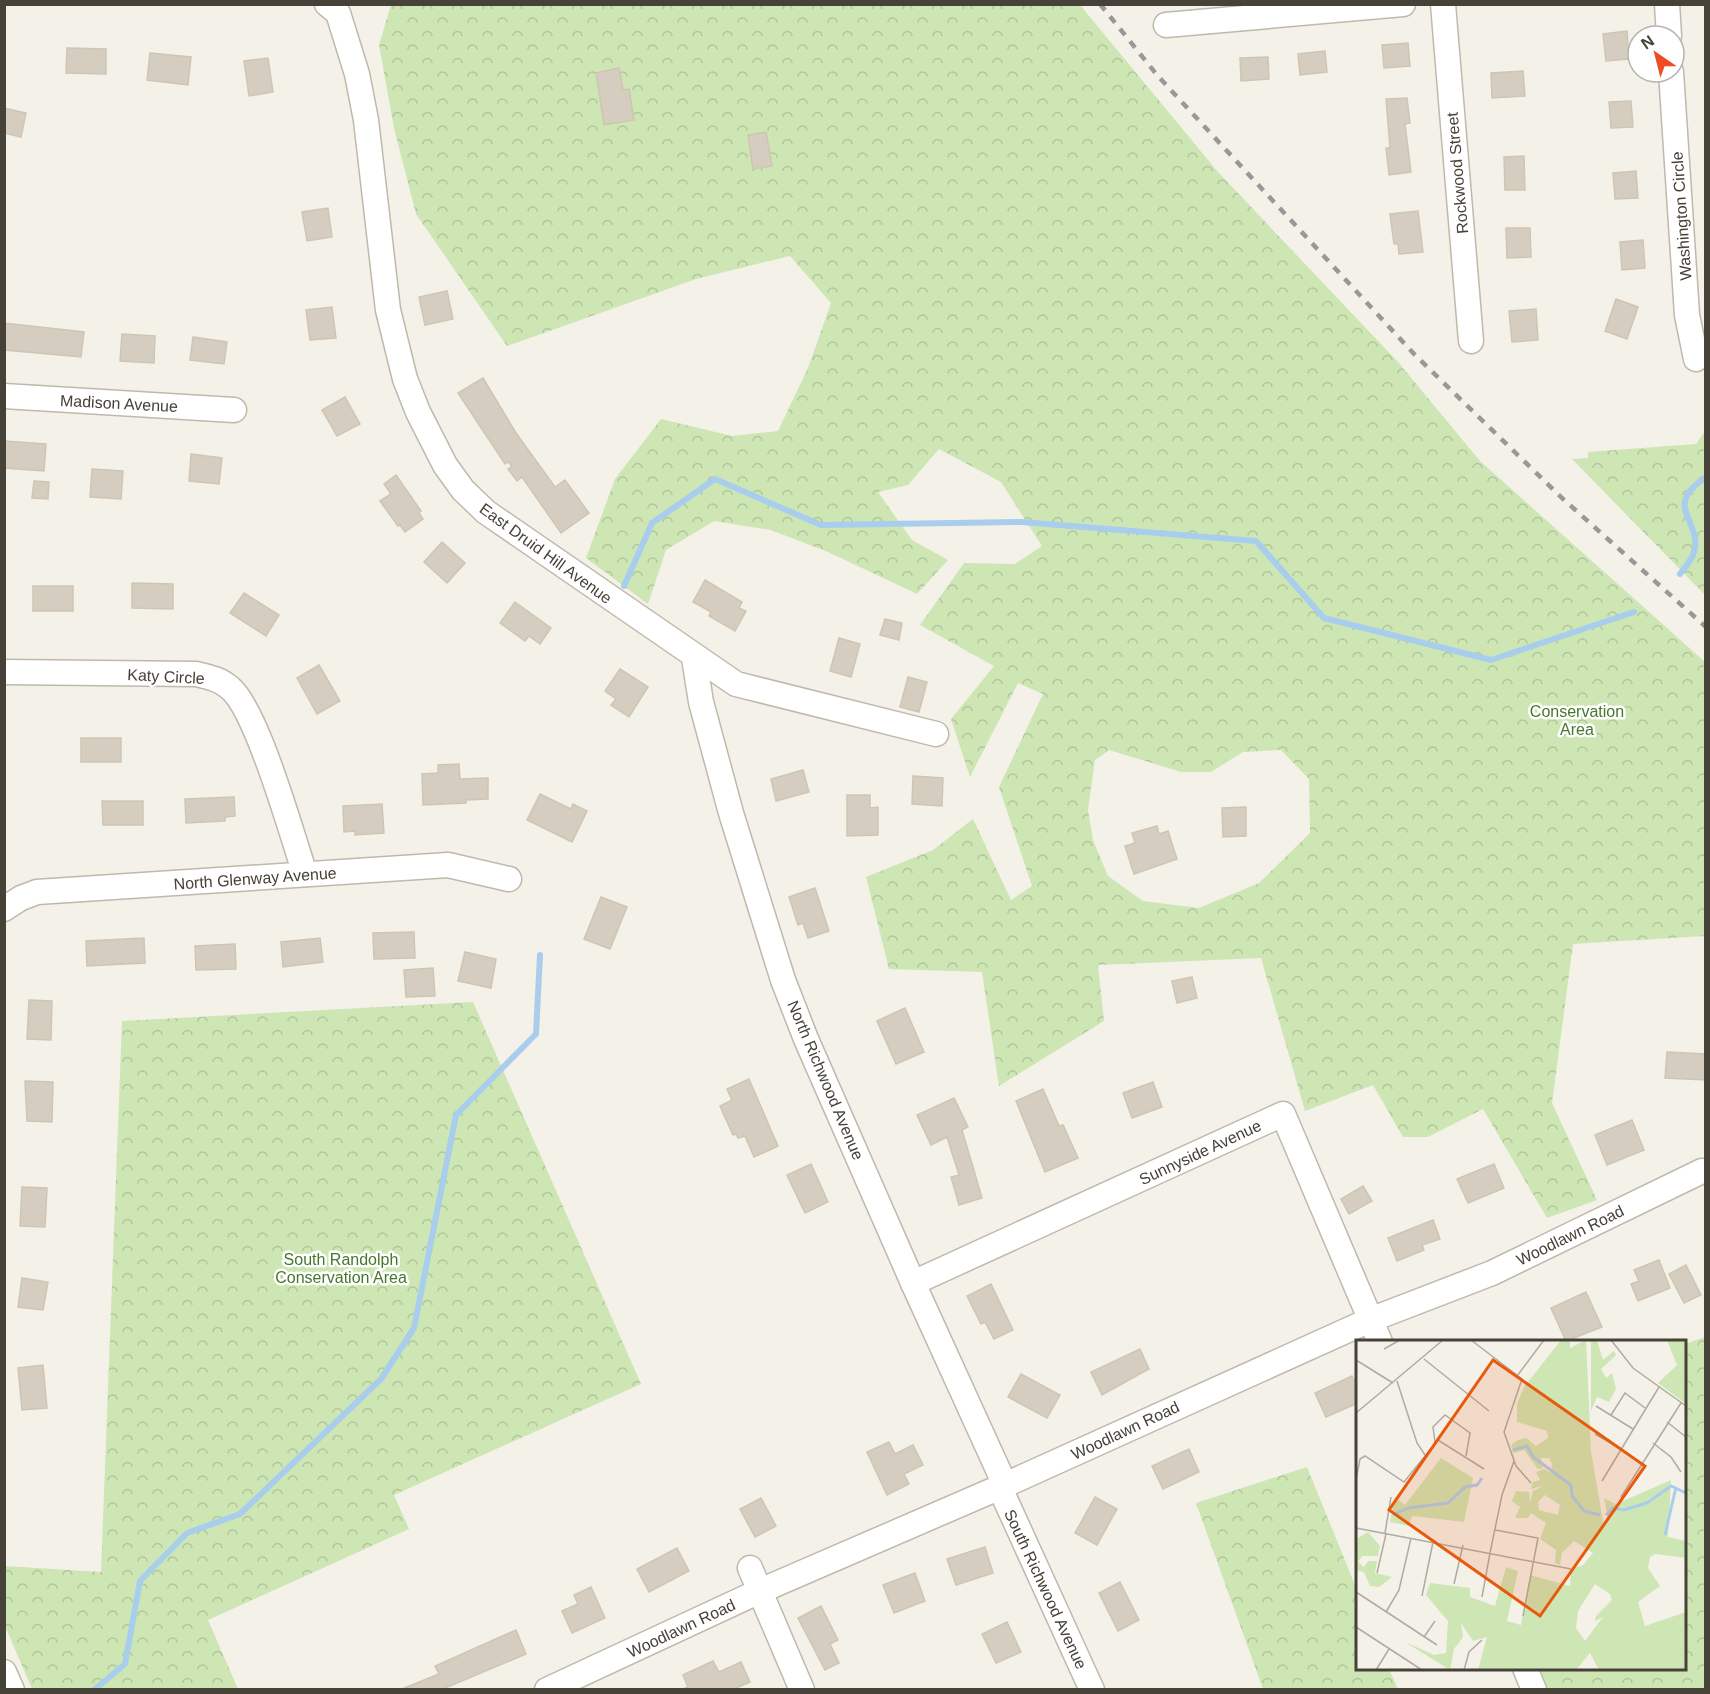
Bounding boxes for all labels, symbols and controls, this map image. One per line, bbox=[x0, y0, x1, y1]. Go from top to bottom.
north arrow bbox=[1626, 24, 1686, 84]
text: N bbox=[1638, 32, 1657, 52]
street label: Rockwood Street bbox=[1444, 111, 1471, 234]
street label: Washington Circle bbox=[1669, 151, 1694, 281]
street label: Madison Avenue bbox=[60, 392, 178, 415]
street label: East Druid Hill Avenue bbox=[476, 500, 615, 607]
street label: Katy Circle bbox=[127, 666, 205, 687]
park label: Conservation Area bbox=[1530, 703, 1624, 738]
street label: North Glenway Avenue bbox=[173, 864, 337, 893]
street label: North Richwood Avenue bbox=[784, 998, 867, 1162]
street label: Sunnyside Avenue bbox=[1137, 1117, 1264, 1188]
street label: Woodlawn Road bbox=[1514, 1202, 1627, 1269]
park label: South Randolph Conservation Area bbox=[275, 1251, 407, 1286]
inset map bbox=[1356, 1340, 1686, 1670]
street label: Woodlawn Road bbox=[1069, 1398, 1182, 1463]
street label: South Richwood Avenue bbox=[1001, 1507, 1090, 1672]
street label: Woodlawn Road bbox=[625, 1596, 738, 1661]

